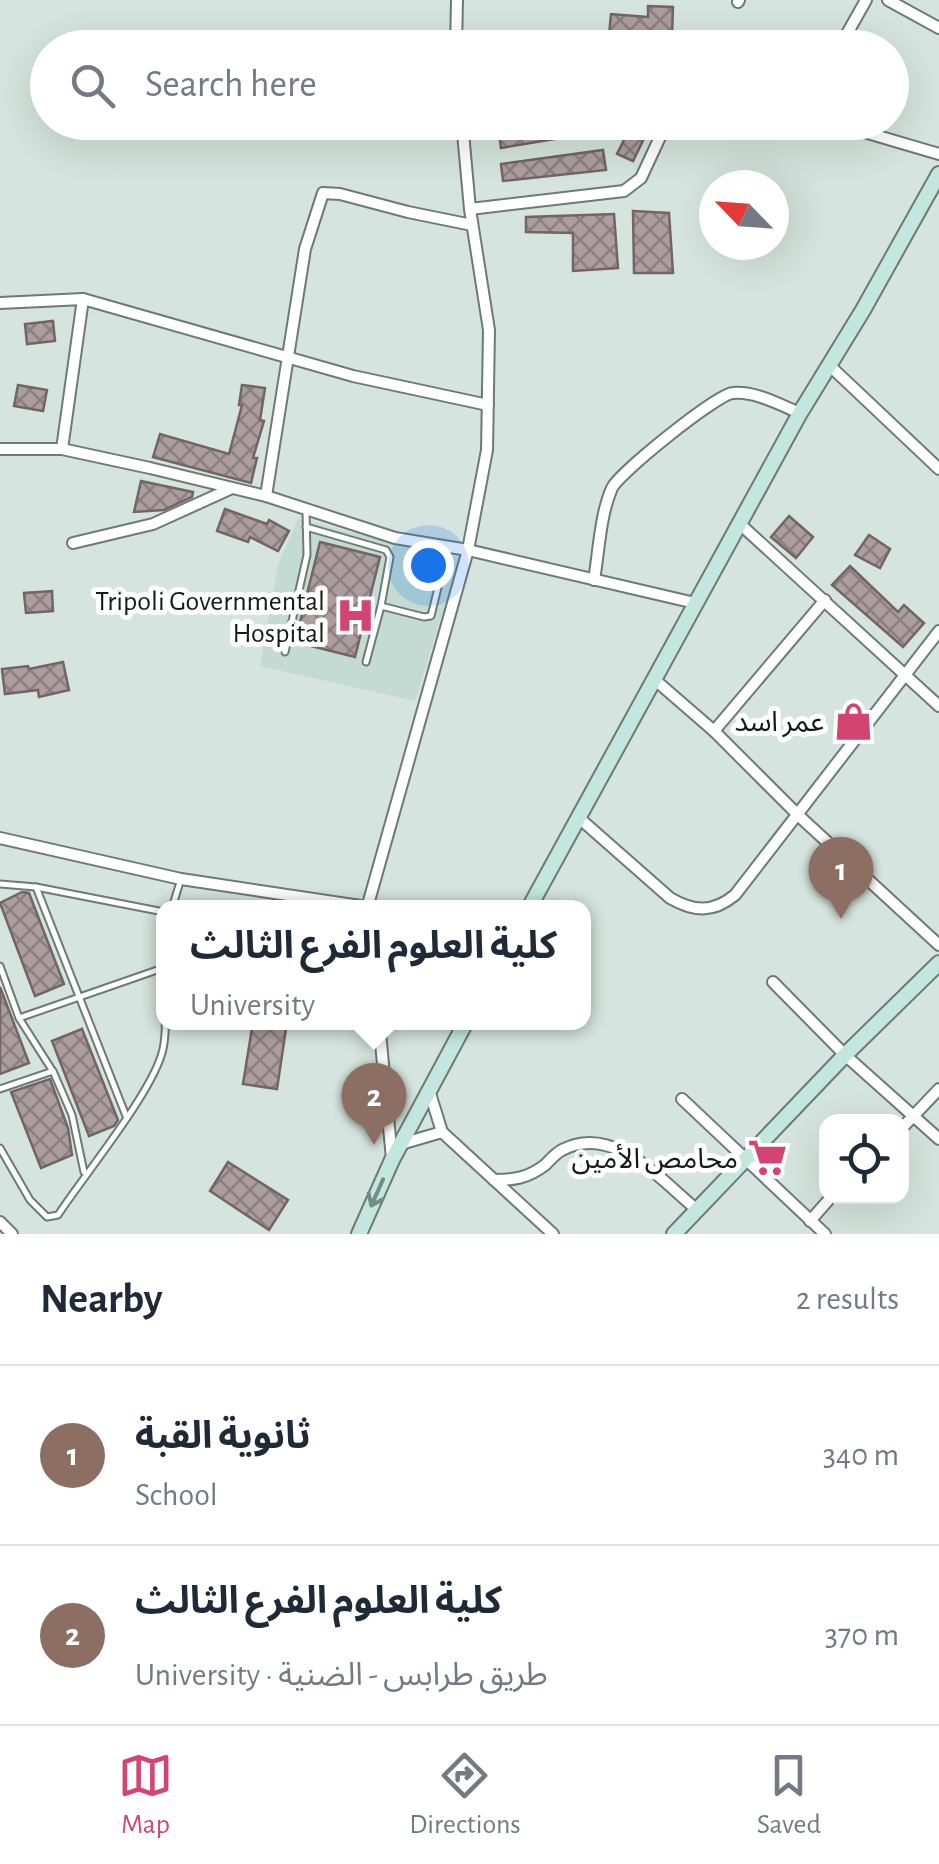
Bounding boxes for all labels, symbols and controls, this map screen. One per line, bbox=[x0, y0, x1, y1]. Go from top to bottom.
search box bbox=[30, 30, 909, 140]
icon: search bbox=[65, 58, 120, 113]
text: Search here bbox=[145, 66, 317, 104]
north arrow bbox=[699, 170, 789, 260]
your location bbox=[403, 540, 454, 591]
place label: Tripoli Governmental Hospital bbox=[95, 588, 325, 648]
hospital icon: Tripoli Governmental Hospital bbox=[334, 595, 376, 637]
shop icon: عمر اسد bbox=[833, 700, 875, 742]
place label: عمر اسد bbox=[735, 709, 824, 738]
pin: 1 bbox=[808, 836, 874, 919]
popup bbox=[156, 900, 591, 1030]
text: كلية العلوم الفرع الثالث bbox=[190, 928, 557, 966]
text: University bbox=[190, 989, 315, 1021]
pin: 2 bbox=[342, 1062, 406, 1145]
map controls bbox=[819, 1114, 909, 1204]
button: locate bbox=[819, 1114, 909, 1204]
supermarket icon: محامص الأمين bbox=[747, 1137, 789, 1179]
place label: محامص الأمين bbox=[572, 1143, 738, 1175]
one-way arrow bbox=[367, 1177, 386, 1207]
text: Nearby bbox=[40, 1278, 163, 1320]
text: 2 results bbox=[796, 1283, 899, 1315]
text: ثانوية القبة bbox=[135, 1418, 311, 1456]
text: 1 bbox=[67, 1439, 78, 1471]
text: 340 m bbox=[823, 1439, 899, 1471]
text: School bbox=[135, 1479, 218, 1511]
text: كلية العلوم الفرع الثالث bbox=[135, 1583, 502, 1621]
text: 2 bbox=[65, 1619, 80, 1651]
text: 370 m bbox=[825, 1619, 899, 1651]
text: University · طريق طرابس - الضنية bbox=[135, 1659, 548, 1691]
tab: Map bbox=[118, 1748, 173, 1842]
tab: Directions bbox=[409, 1748, 521, 1842]
tab: Saved bbox=[757, 1748, 821, 1842]

